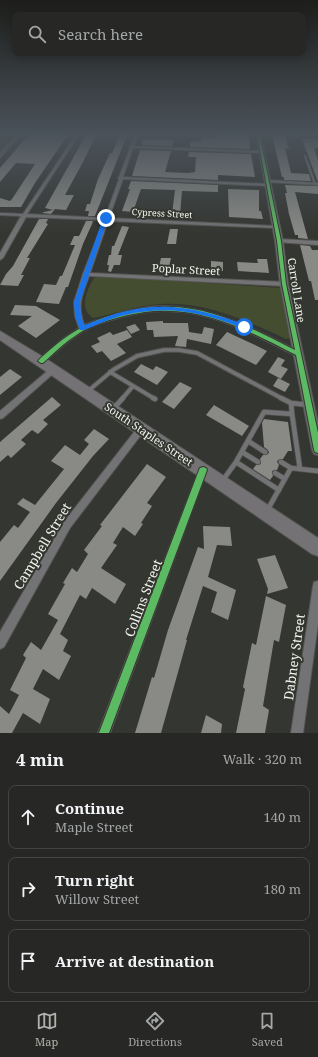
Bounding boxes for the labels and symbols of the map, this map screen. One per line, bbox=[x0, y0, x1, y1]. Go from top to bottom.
street label: Cypress Street bbox=[131, 205, 193, 221]
route end bbox=[97, 209, 115, 227]
street label: Carroll Lane bbox=[284, 257, 310, 324]
street label: Poplar Street bbox=[152, 260, 221, 278]
route start bbox=[235, 318, 253, 336]
street label: South Staples Street bbox=[102, 399, 196, 469]
street label: Campbell Street bbox=[9, 499, 75, 593]
street label: Collins Street bbox=[120, 556, 166, 639]
street label: Dabney Street bbox=[279, 612, 309, 701]

